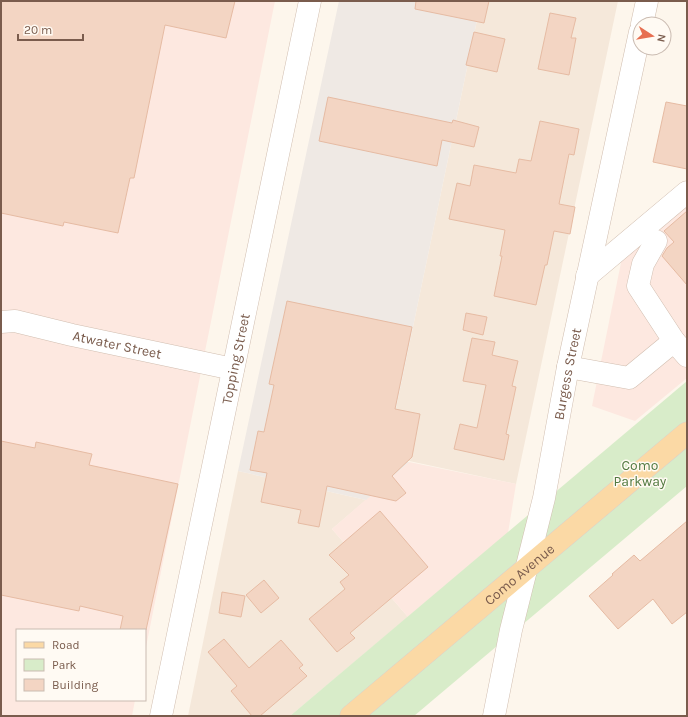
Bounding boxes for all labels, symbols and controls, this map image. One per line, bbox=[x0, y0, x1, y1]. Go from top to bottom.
scale bar bbox=[18, 16, 83, 42]
north arrow bbox=[632, 16, 672, 56]
text: 20 m bbox=[24, 23, 52, 37]
text: N bbox=[654, 33, 668, 43]
street label: Topping Street bbox=[218, 312, 253, 406]
street label: Burgess Street bbox=[550, 326, 585, 421]
street label: Atwater Street bbox=[71, 327, 163, 362]
park label: Como Parkway bbox=[614, 457, 667, 490]
street label: Como Avenue bbox=[481, 540, 558, 609]
legend bbox=[16, 629, 146, 701]
text: Road bbox=[52, 638, 80, 652]
text: Park bbox=[52, 658, 77, 672]
text: Building bbox=[52, 678, 99, 692]

